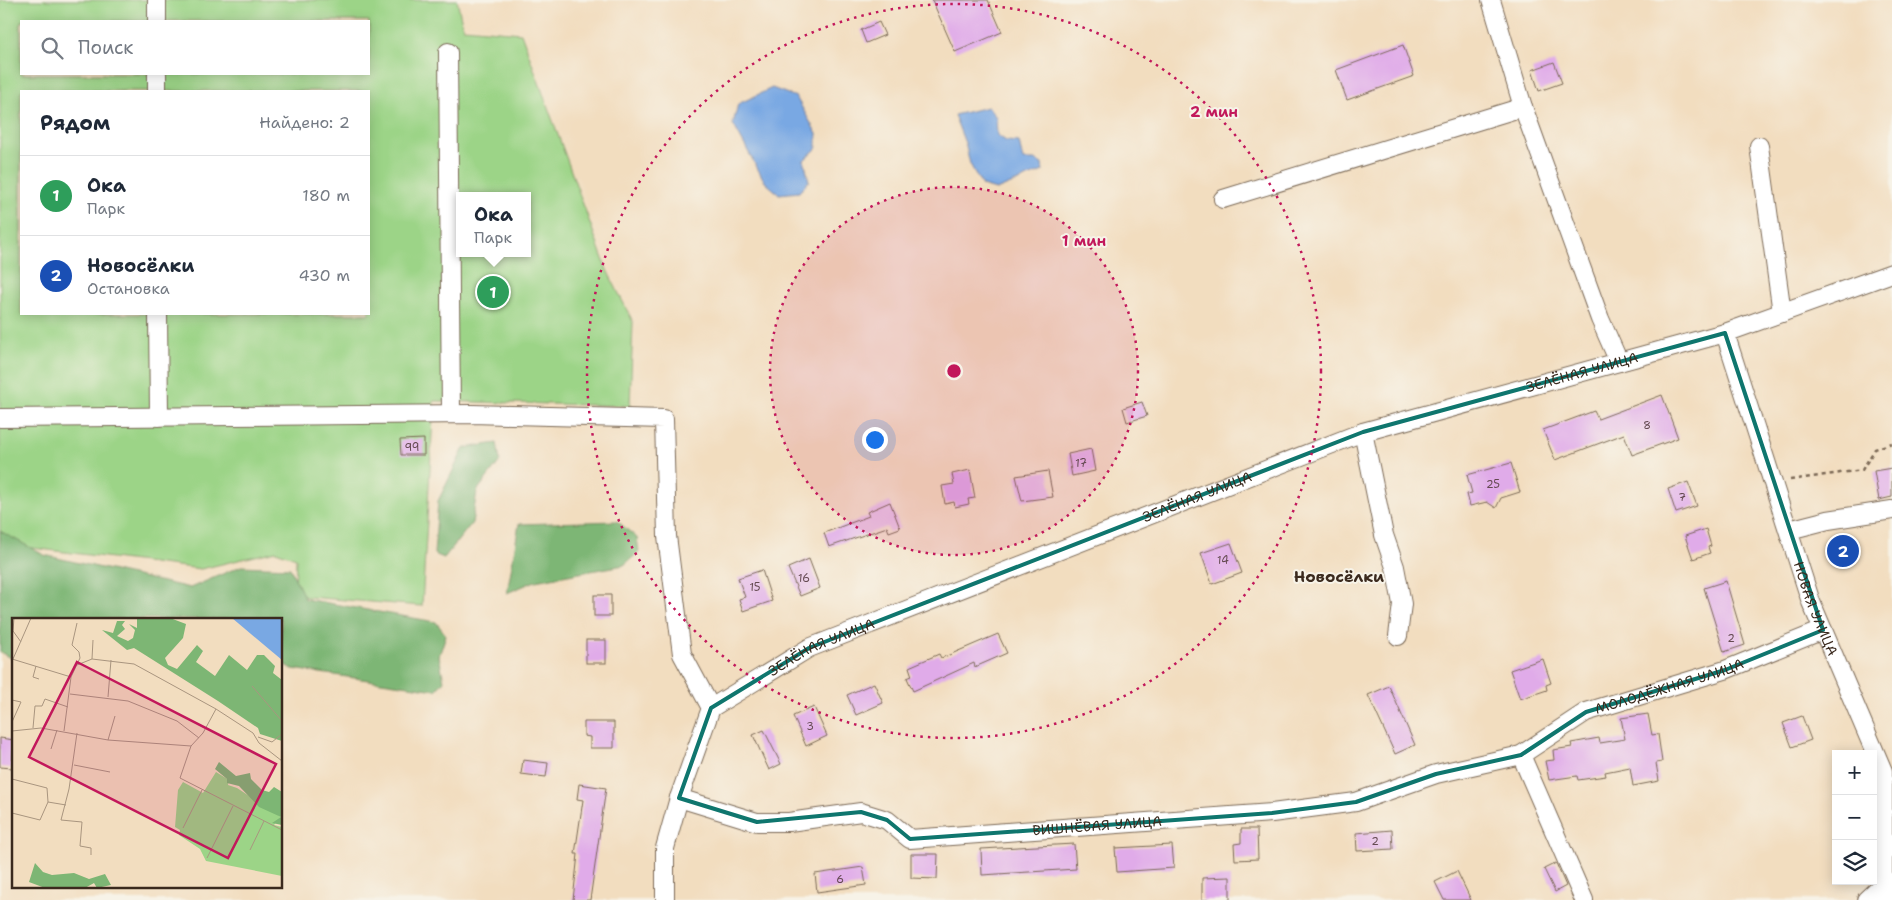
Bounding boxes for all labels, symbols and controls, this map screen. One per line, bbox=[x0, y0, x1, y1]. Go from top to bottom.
search box bbox=[20, 20, 370, 75]
icon: search bbox=[38, 34, 66, 62]
text: Поиск bbox=[78, 35, 133, 60]
text: 2 мин bbox=[1190, 102, 1238, 122]
text: Рядом bbox=[40, 109, 110, 137]
text: Найдено: 2 bbox=[259, 112, 350, 133]
text: Ока bbox=[87, 173, 126, 198]
text: 1 bbox=[52, 185, 60, 206]
text: 180 m bbox=[302, 185, 350, 206]
popup bbox=[456, 192, 531, 257]
text: Парк bbox=[87, 198, 125, 219]
text: Ока bbox=[474, 202, 513, 227]
text: Парк bbox=[474, 227, 512, 248]
text: 1 мин bbox=[1062, 231, 1106, 251]
text: Новосёлки bbox=[87, 253, 194, 278]
text: 2 bbox=[50, 265, 62, 286]
text: 430 m bbox=[299, 265, 350, 286]
pin: 1 bbox=[477, 273, 509, 311]
text: Остановка bbox=[87, 278, 170, 299]
street label: ЗЕЛЁНАЯ УЛИЦА bbox=[1524, 348, 1640, 396]
centre of rings bbox=[945, 362, 963, 380]
house number: 8 bbox=[1643, 418, 1651, 433]
your location bbox=[862, 427, 888, 453]
house number: 99 bbox=[405, 440, 419, 455]
house number: 17 bbox=[1075, 456, 1087, 471]
street label: ЗЕЛЁНАЯ УЛИЦА bbox=[1140, 467, 1254, 526]
house number: 25 bbox=[1486, 477, 1500, 492]
house number: 7 bbox=[1678, 490, 1686, 505]
pin: 2 bbox=[1827, 532, 1859, 570]
house number: 14 bbox=[1217, 553, 1229, 568]
street label: НОВАЯ УЛИЦА bbox=[1790, 559, 1842, 658]
district label: Новосёлки bbox=[1294, 566, 1384, 587]
house number: 16 bbox=[798, 571, 810, 586]
house number: 15 bbox=[749, 580, 761, 595]
street label: ЗЕЛЁНАЯ УЛИЦА bbox=[765, 614, 877, 680]
inset map bbox=[12, 618, 282, 888]
house number: 2 bbox=[1727, 631, 1735, 646]
street label: МОЛОДЁЖНАЯ УЛИЦА bbox=[1593, 654, 1746, 718]
house number: 3 bbox=[806, 719, 814, 734]
map controls bbox=[1832, 750, 1877, 885]
button: + bbox=[1832, 750, 1877, 795]
button: − bbox=[1832, 795, 1877, 840]
street label: ВИШНЁВАЯ УЛИЦА bbox=[1032, 812, 1163, 839]
house number: 2 bbox=[1371, 834, 1379, 849]
button: layers bbox=[1832, 840, 1877, 885]
house number: 6 bbox=[836, 872, 844, 887]

